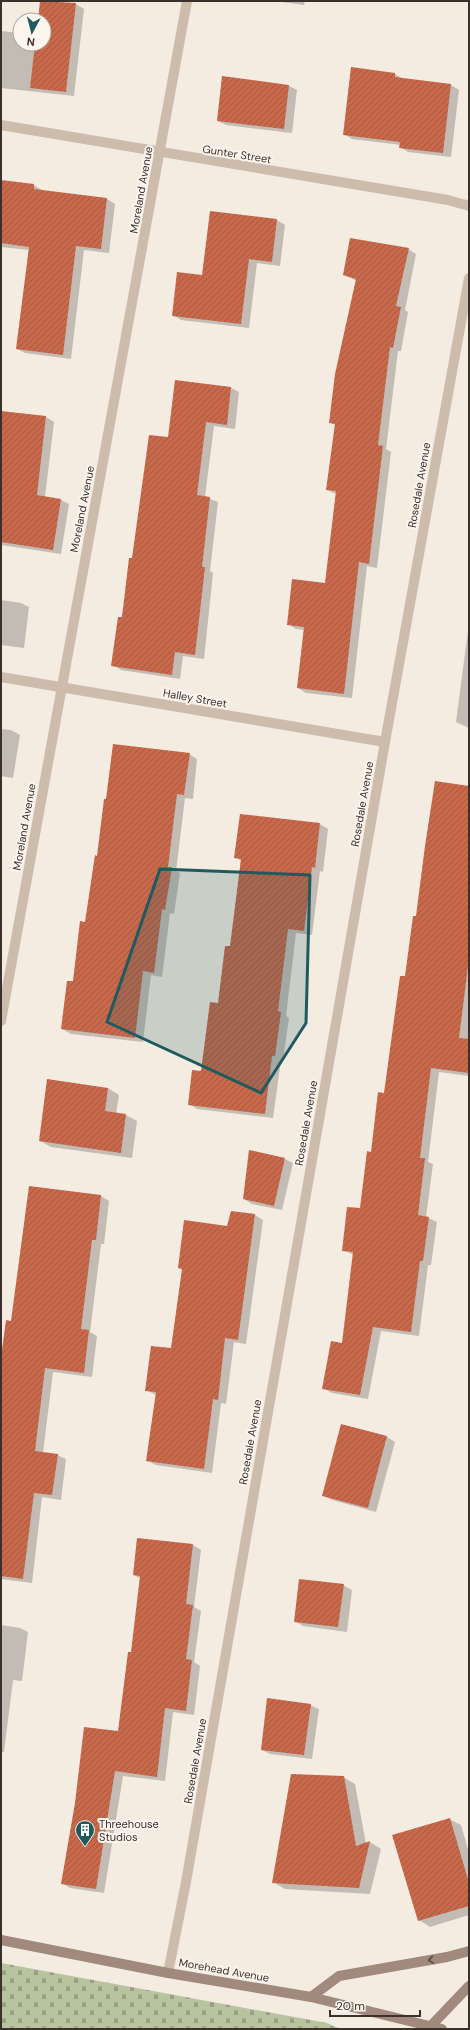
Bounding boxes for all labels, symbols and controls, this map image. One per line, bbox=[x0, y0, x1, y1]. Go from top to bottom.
north arrow bbox=[12, 12, 52, 52]
text: N bbox=[26, 34, 36, 49]
street label: Gunter Street bbox=[202, 142, 272, 166]
street label: Moreland Avenue bbox=[126, 146, 156, 234]
street label: Rosedale Avenue bbox=[405, 441, 433, 529]
street label: Moreland Avenue bbox=[67, 465, 97, 553]
street label: Halley Street bbox=[162, 685, 228, 711]
street label: Rosedale Avenue bbox=[348, 760, 376, 848]
street label: Moreland Avenue bbox=[9, 783, 39, 871]
street label: Rosedale Avenue bbox=[292, 1079, 320, 1167]
street label: Rosedale Avenue bbox=[236, 1398, 264, 1486]
street label: Rosedale Avenue bbox=[181, 1717, 209, 1805]
place label: Threehouse Studios bbox=[99, 1817, 159, 1844]
building icon: Threehouse Studios bbox=[74, 1819, 96, 1847]
street label: Morehead Avenue bbox=[178, 1955, 270, 1985]
one-way arrow bbox=[428, 1955, 434, 1963]
scale bar bbox=[330, 1992, 420, 2018]
text: 20 m bbox=[336, 1998, 365, 2014]

